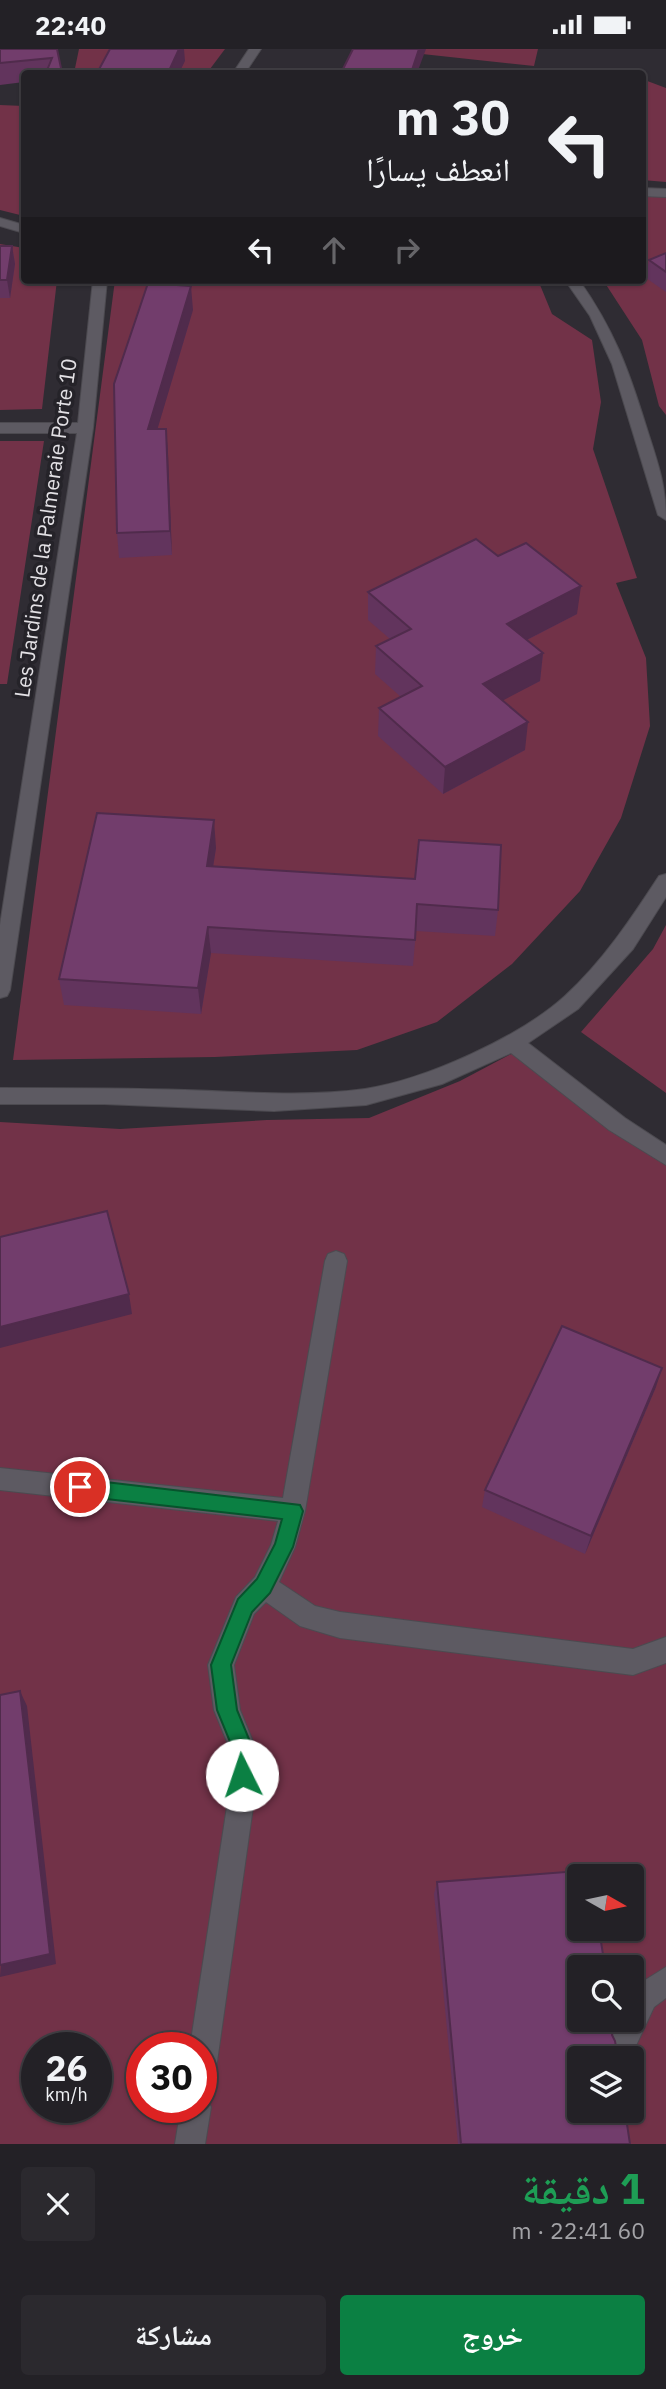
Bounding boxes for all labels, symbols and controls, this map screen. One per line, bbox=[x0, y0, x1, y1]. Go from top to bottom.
text: 22:40 bbox=[35, 8, 106, 42]
text: 30 m bbox=[396, 85, 510, 148]
icon: left bbox=[534, 98, 625, 189]
text: انعطف يسارًا bbox=[366, 148, 510, 190]
icon: left bbox=[242, 231, 280, 269]
icon: ahead bbox=[315, 231, 353, 269]
icon: right bbox=[388, 231, 426, 269]
street label: Les Jardins de la Palmeraie Porte 10 bbox=[7, 357, 83, 699]
pin bbox=[50, 1457, 110, 1517]
icon: arrive bbox=[61, 1468, 99, 1506]
position arrow bbox=[205, 1738, 279, 1812]
north arrow bbox=[567, 1864, 644, 1941]
map controls bbox=[567, 1864, 644, 2123]
button: search bbox=[567, 1955, 644, 2032]
speed limit sign: 30 bbox=[126, 2032, 217, 2123]
text: 26 bbox=[45, 2045, 88, 2091]
button: layers bbox=[567, 2046, 644, 2123]
text: km/h bbox=[45, 2083, 88, 2106]
text: 1 دقيقة bbox=[522, 2161, 645, 2216]
button: close bbox=[21, 2167, 95, 2241]
text: 60 m · 22:41 bbox=[512, 2215, 645, 2245]
button: مشاركة bbox=[21, 2295, 326, 2375]
button: خروج bbox=[340, 2295, 645, 2375]

